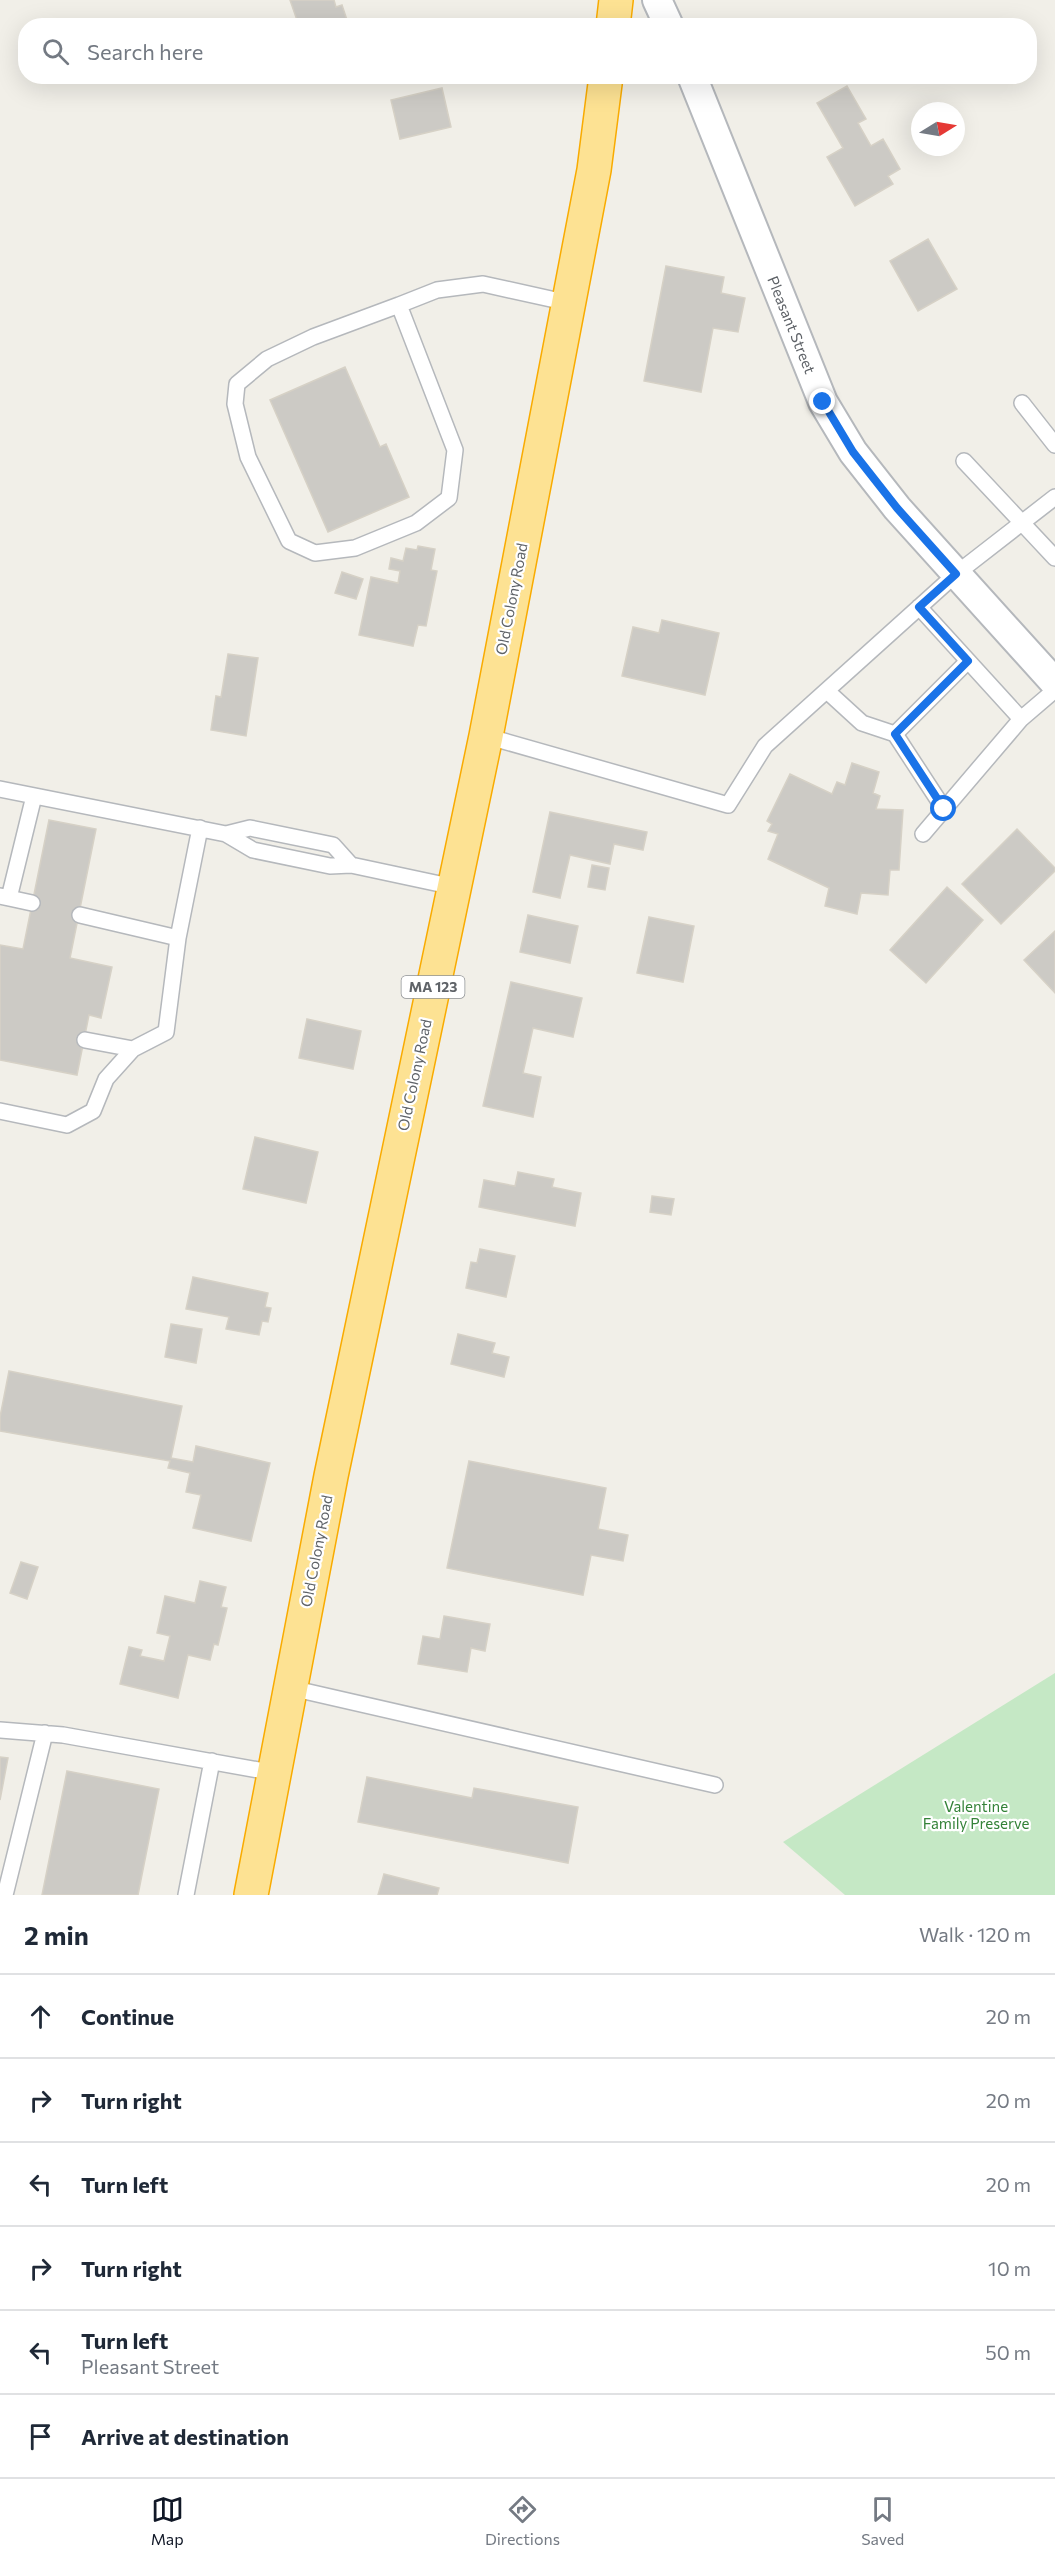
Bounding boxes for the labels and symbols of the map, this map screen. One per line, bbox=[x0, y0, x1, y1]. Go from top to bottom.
north arrow bbox=[911, 102, 965, 156]
street label: Pleasant Street bbox=[764, 273, 820, 376]
route end bbox=[809, 388, 835, 414]
street label: Old Colony Road bbox=[491, 541, 531, 656]
route start bbox=[930, 795, 956, 821]
road number: MA 123 bbox=[402, 976, 464, 998]
street label: Old Colony Road bbox=[393, 1017, 435, 1132]
street label: Old Colony Road bbox=[296, 1493, 336, 1608]
park label: Valentine Family Preserve bbox=[923, 1797, 1029, 1832]

